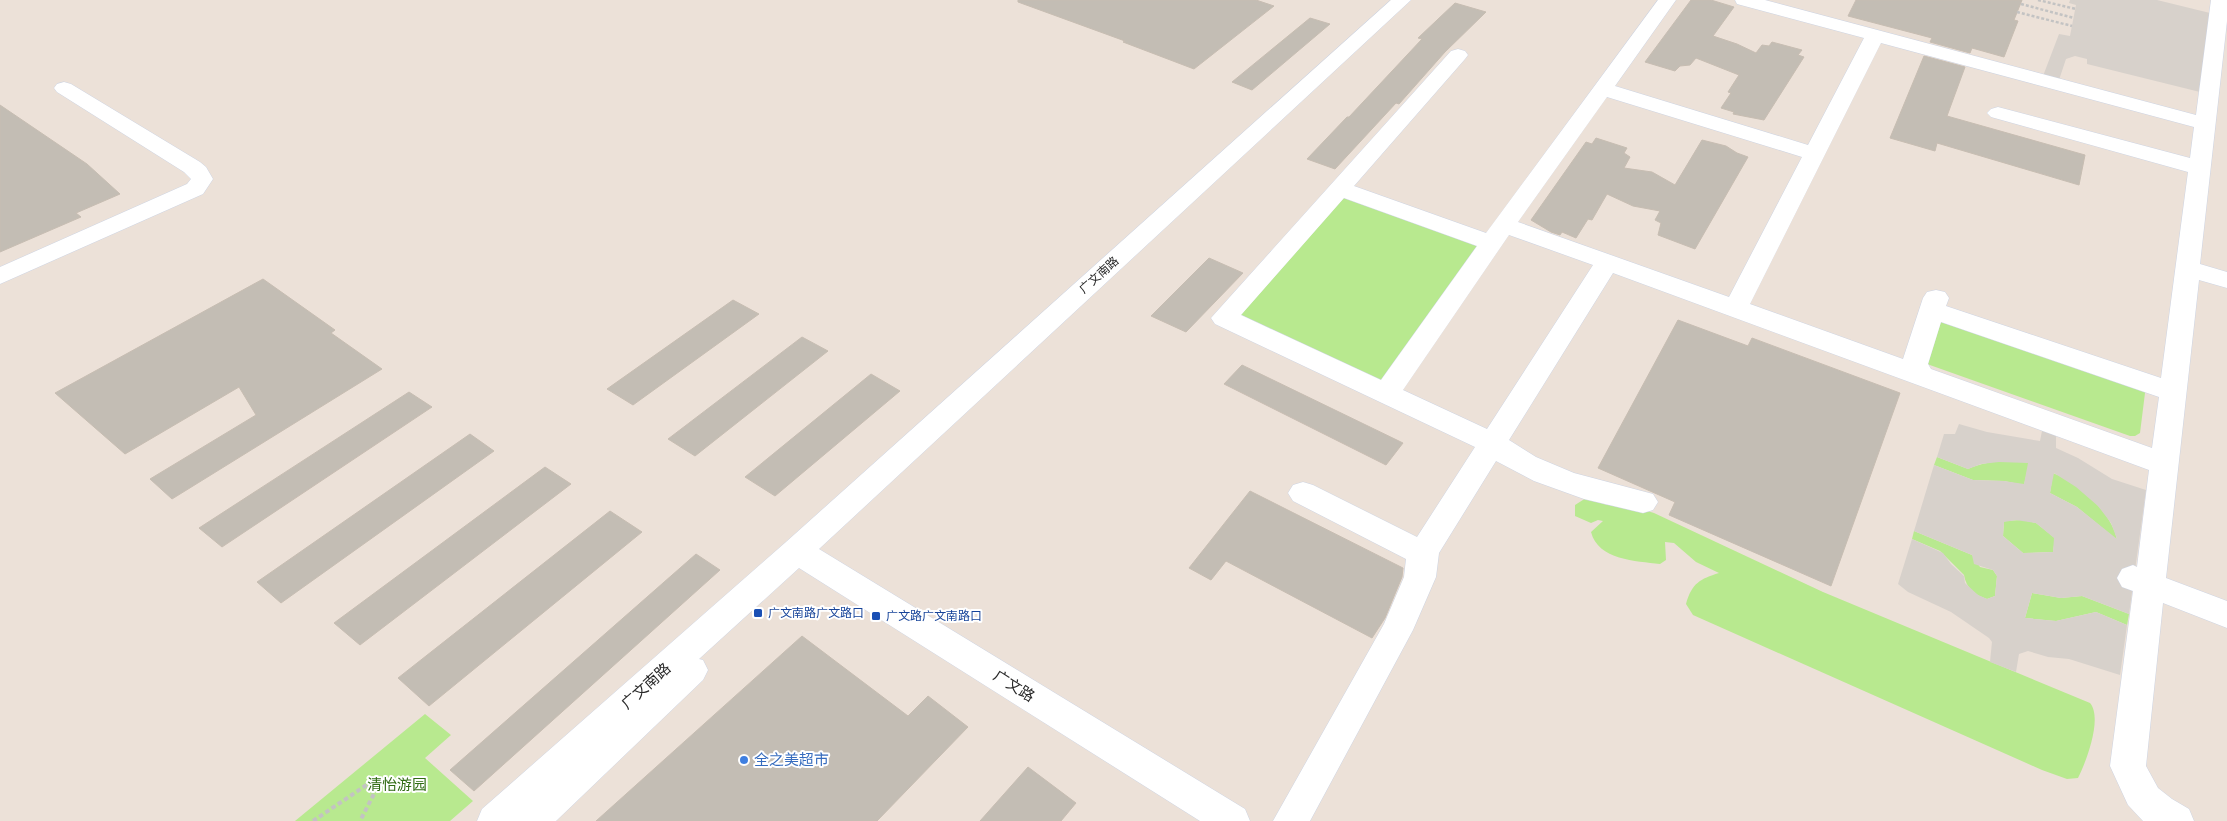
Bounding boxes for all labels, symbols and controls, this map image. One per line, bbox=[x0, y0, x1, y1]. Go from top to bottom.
street label: 广文南路 bbox=[1076, 254, 1122, 296]
place label: 广文南路广文路口 bbox=[768, 606, 864, 620]
marker: 广文南路广文路口 bbox=[752, 607, 764, 619]
place label: 广文路广文南路口 bbox=[886, 609, 982, 623]
marker: 广文路广文南路口 bbox=[870, 610, 882, 622]
street label: 广文南路 bbox=[618, 659, 674, 713]
street label: 广文路 bbox=[990, 666, 1038, 706]
place label: 全之美超市 bbox=[754, 751, 829, 769]
marker: 全之美超市 bbox=[738, 754, 750, 766]
park label: 清怡游园 bbox=[367, 776, 427, 794]

